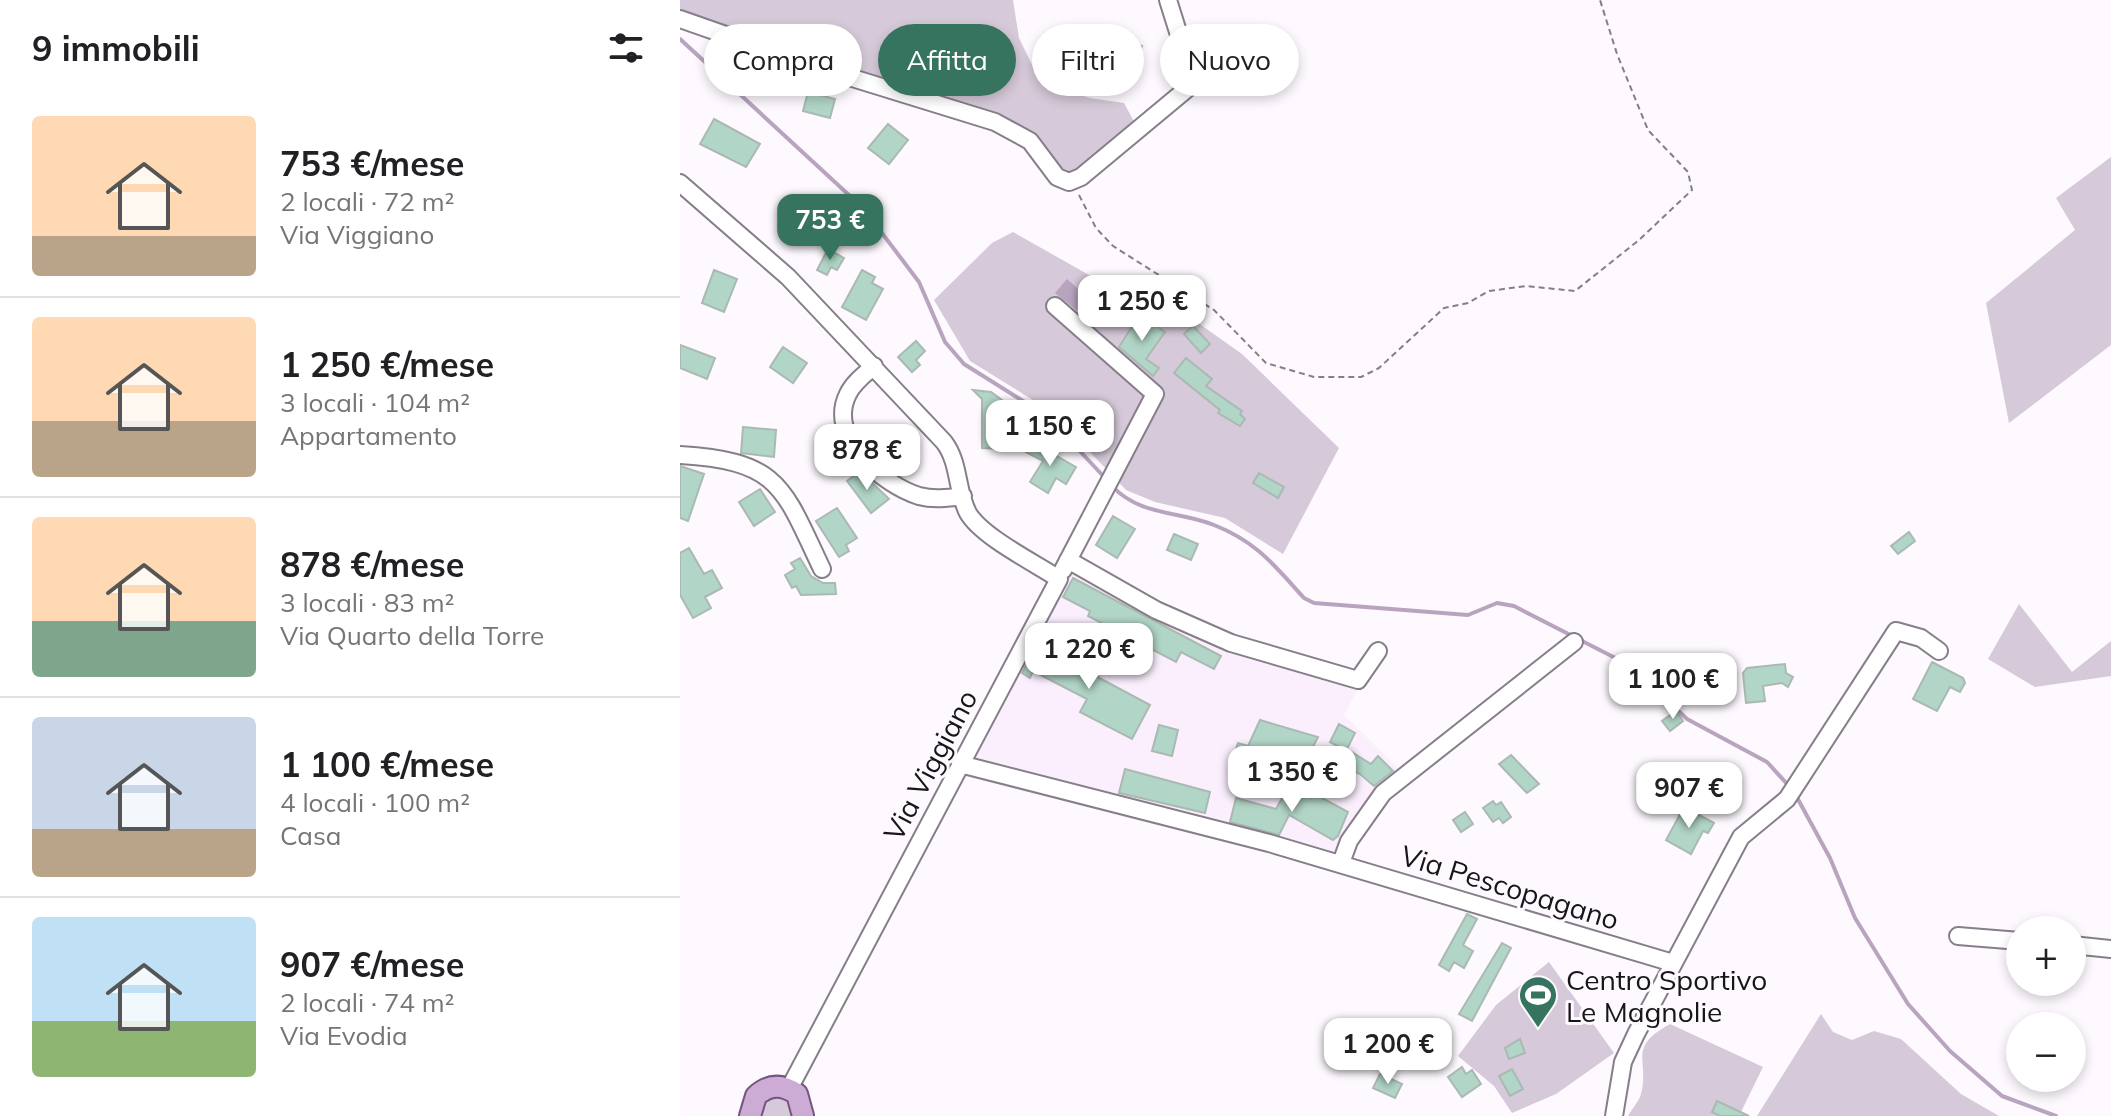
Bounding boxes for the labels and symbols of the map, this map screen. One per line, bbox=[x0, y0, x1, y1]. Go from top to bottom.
pin: 753 € bbox=[774, 194, 886, 262]
pin: 1 250 € bbox=[1068, 275, 1216, 343]
pin: 1 150 € bbox=[976, 400, 1124, 468]
pin: 878 € bbox=[811, 424, 923, 492]
pin: 1 220 € bbox=[1015, 623, 1163, 691]
pin: 1 100 € bbox=[1599, 653, 1747, 721]
street label: Via Viggiano bbox=[876, 683, 984, 847]
pin: 1 350 € bbox=[1218, 746, 1366, 814]
pin: 907 € bbox=[1633, 762, 1745, 830]
street label: Via Pescopagano bbox=[1397, 837, 1623, 937]
place label: Centro Sportivo Le Magnolie bbox=[1566, 962, 1767, 1029]
sports icon: Centro Sportivo Le Magnolie bbox=[1517, 974, 1559, 1029]
pin: 1 200 € bbox=[1314, 1018, 1462, 1086]

